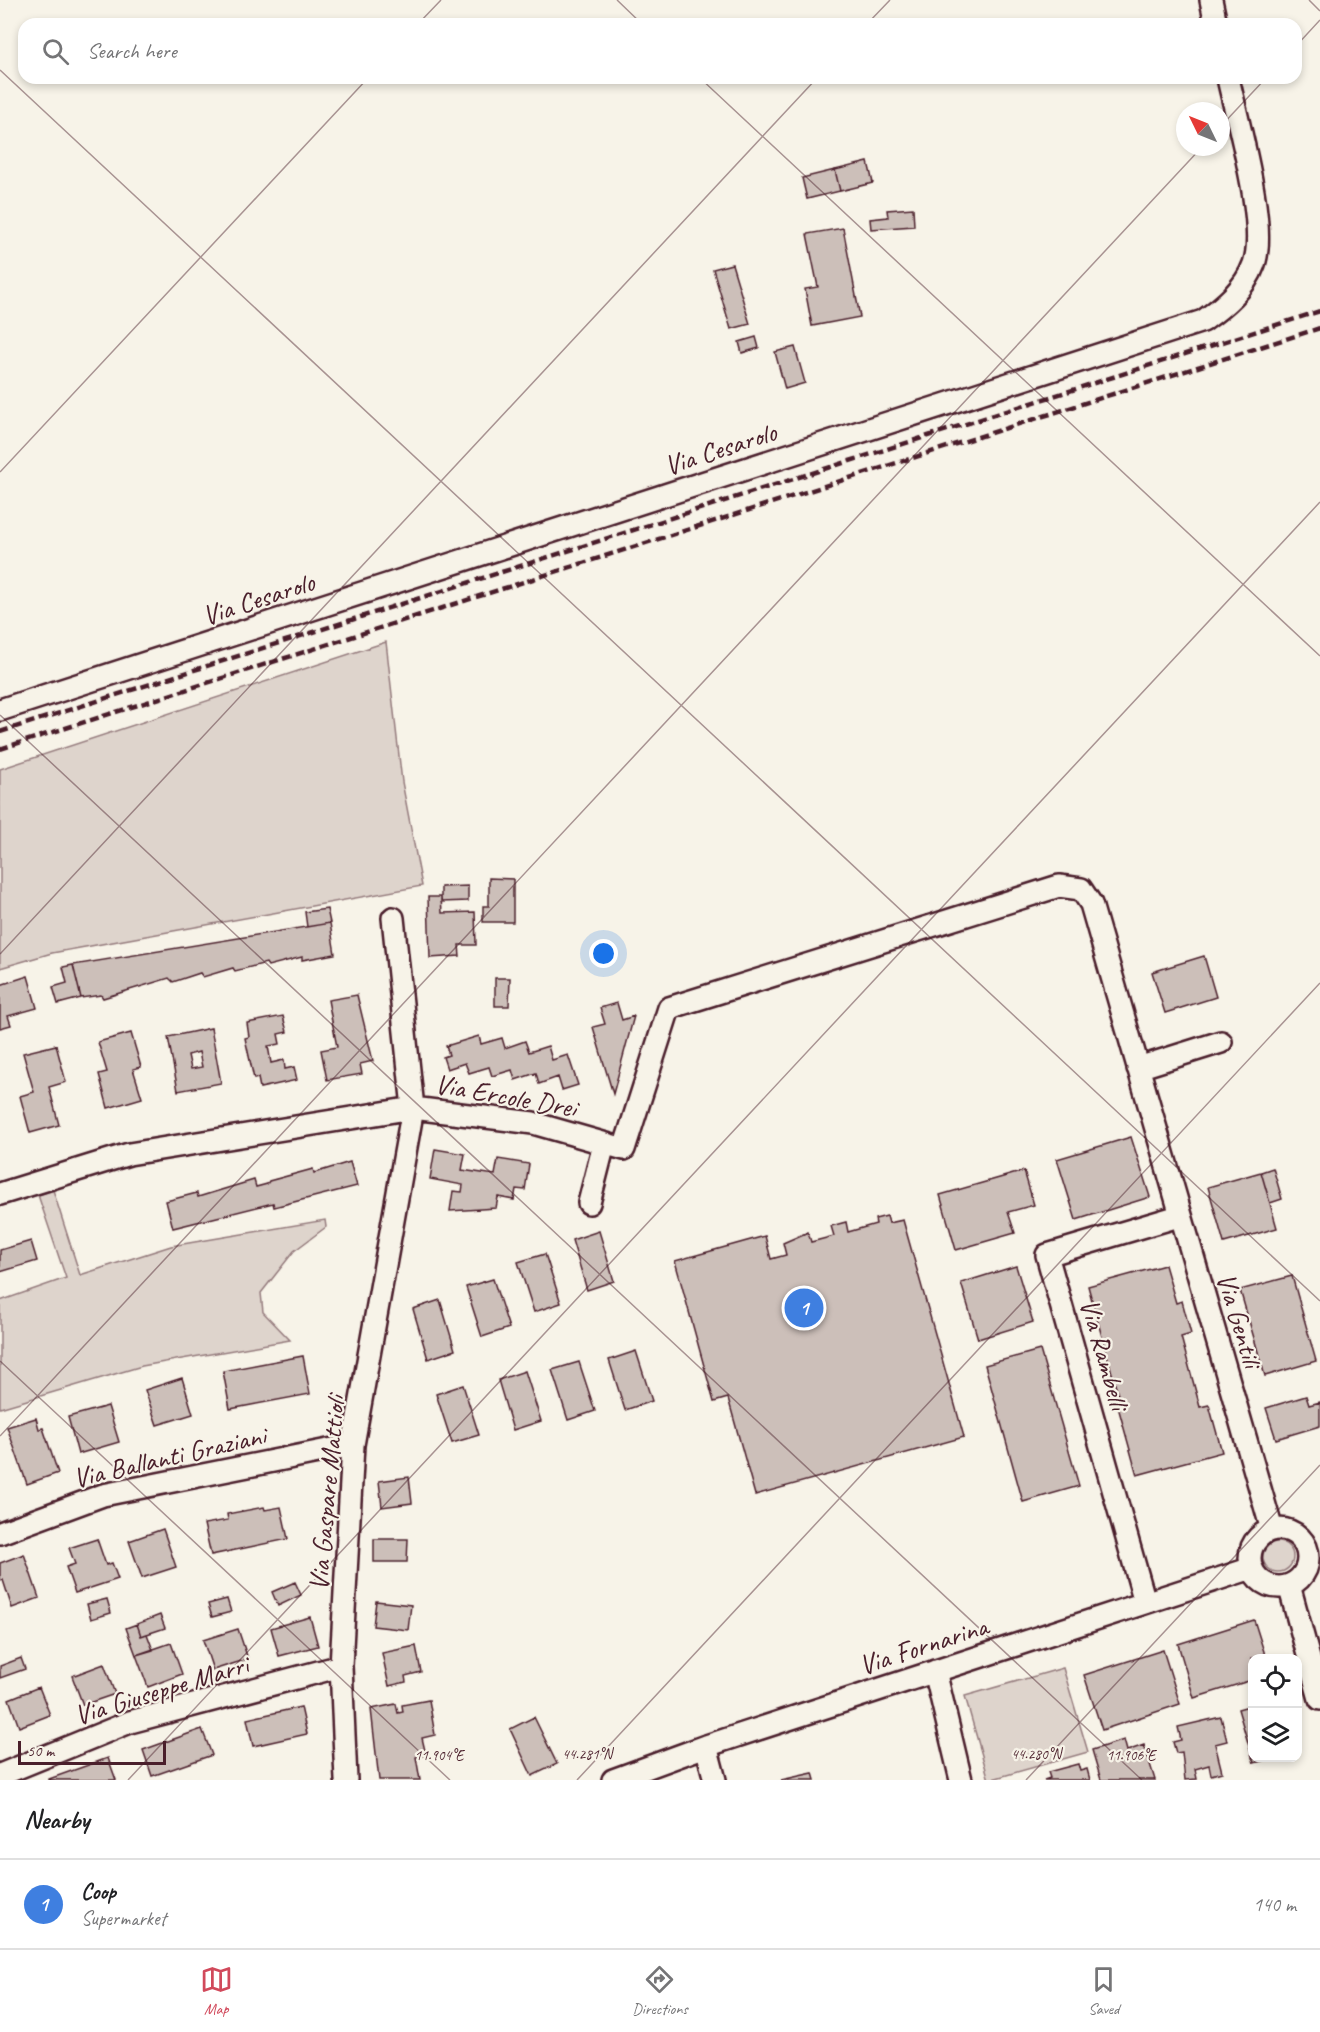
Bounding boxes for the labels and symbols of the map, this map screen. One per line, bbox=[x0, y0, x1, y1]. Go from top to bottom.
north arrow bbox=[1176, 102, 1230, 156]
street label: Via Cesarolo bbox=[660, 413, 783, 483]
street label: Via Cesarolo bbox=[198, 563, 321, 633]
your location bbox=[589, 939, 618, 968]
street label: Via Ercole Drei bbox=[432, 1066, 583, 1126]
street label: Via Gentili bbox=[1209, 1269, 1272, 1375]
pin: 1 bbox=[784, 1286, 824, 1330]
street label: Via Rambelli bbox=[1072, 1294, 1138, 1417]
street label: Via Gaspare Mattioli bbox=[301, 1390, 353, 1592]
street label: Via Ballanti Graziani bbox=[69, 1416, 273, 1496]
street label: Via Fornarina bbox=[854, 1607, 994, 1683]
street label: Via Giuseppe Marri bbox=[70, 1645, 256, 1733]
scale bar bbox=[18, 1738, 166, 1766]
text: 44.281°N bbox=[562, 1745, 615, 1764]
text: 44.280°N bbox=[1011, 1745, 1064, 1764]
text: 11.904°E bbox=[415, 1746, 466, 1765]
text: 11.906°E bbox=[1107, 1746, 1158, 1765]

